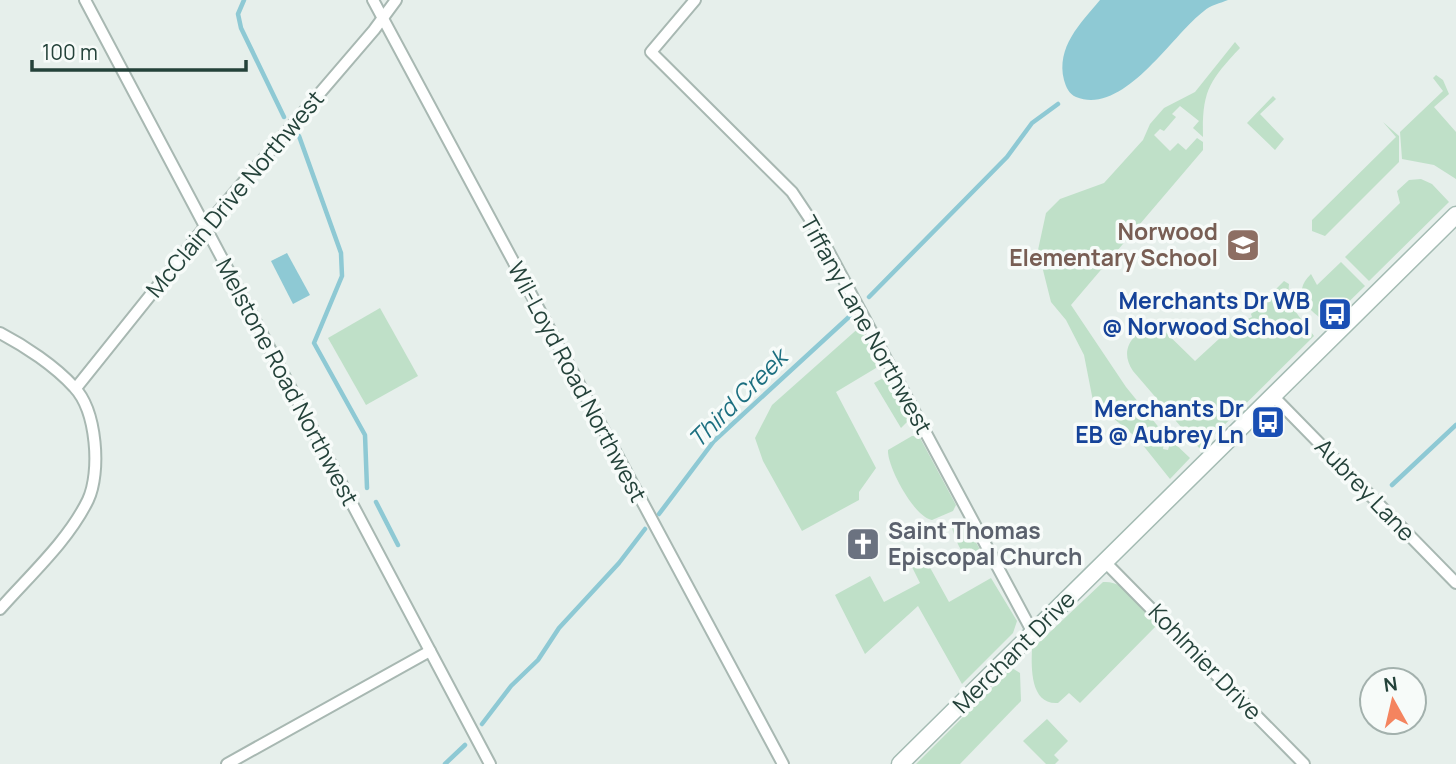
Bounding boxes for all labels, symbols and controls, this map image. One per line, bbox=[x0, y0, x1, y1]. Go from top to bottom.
scale bar bbox=[32, 28, 245, 72]
text: 100 m bbox=[42, 38, 98, 66]
street label: McClain Drive Northwest bbox=[138, 83, 330, 304]
street label: Tiffany Lane Northwest bbox=[793, 209, 940, 440]
place label: Norwood Elementary School bbox=[1009, 215, 1218, 273]
school or university icon: Norwood Elementary School bbox=[1224, 226, 1262, 264]
street label: Melstone Road Northwest bbox=[209, 252, 367, 511]
street label: Wil-Loyd Road Northwest bbox=[501, 256, 655, 507]
place label: Merchants Dr WB @ Norwood School bbox=[1102, 284, 1310, 342]
bus stop icon: Merchants Dr WB @ Norwood School bbox=[1316, 295, 1354, 333]
water label: Third Creek bbox=[680, 339, 796, 455]
place label: Merchants Dr EB @ Aubrey Ln bbox=[1075, 392, 1244, 450]
bus stop icon: Merchants Dr EB @ Aubrey Ln bbox=[1249, 403, 1287, 441]
street label: Aubrey Lane bbox=[1309, 431, 1423, 548]
place label: Saint Thomas Episcopal Church bbox=[888, 514, 1082, 572]
church icon: Saint Thomas Episcopal Church bbox=[844, 525, 882, 563]
street label: Merchant Drive bbox=[945, 583, 1082, 720]
street label: Kohlmier Drive bbox=[1142, 596, 1269, 726]
north arrow bbox=[1358, 666, 1428, 736]
text: N bbox=[1382, 670, 1399, 698]

